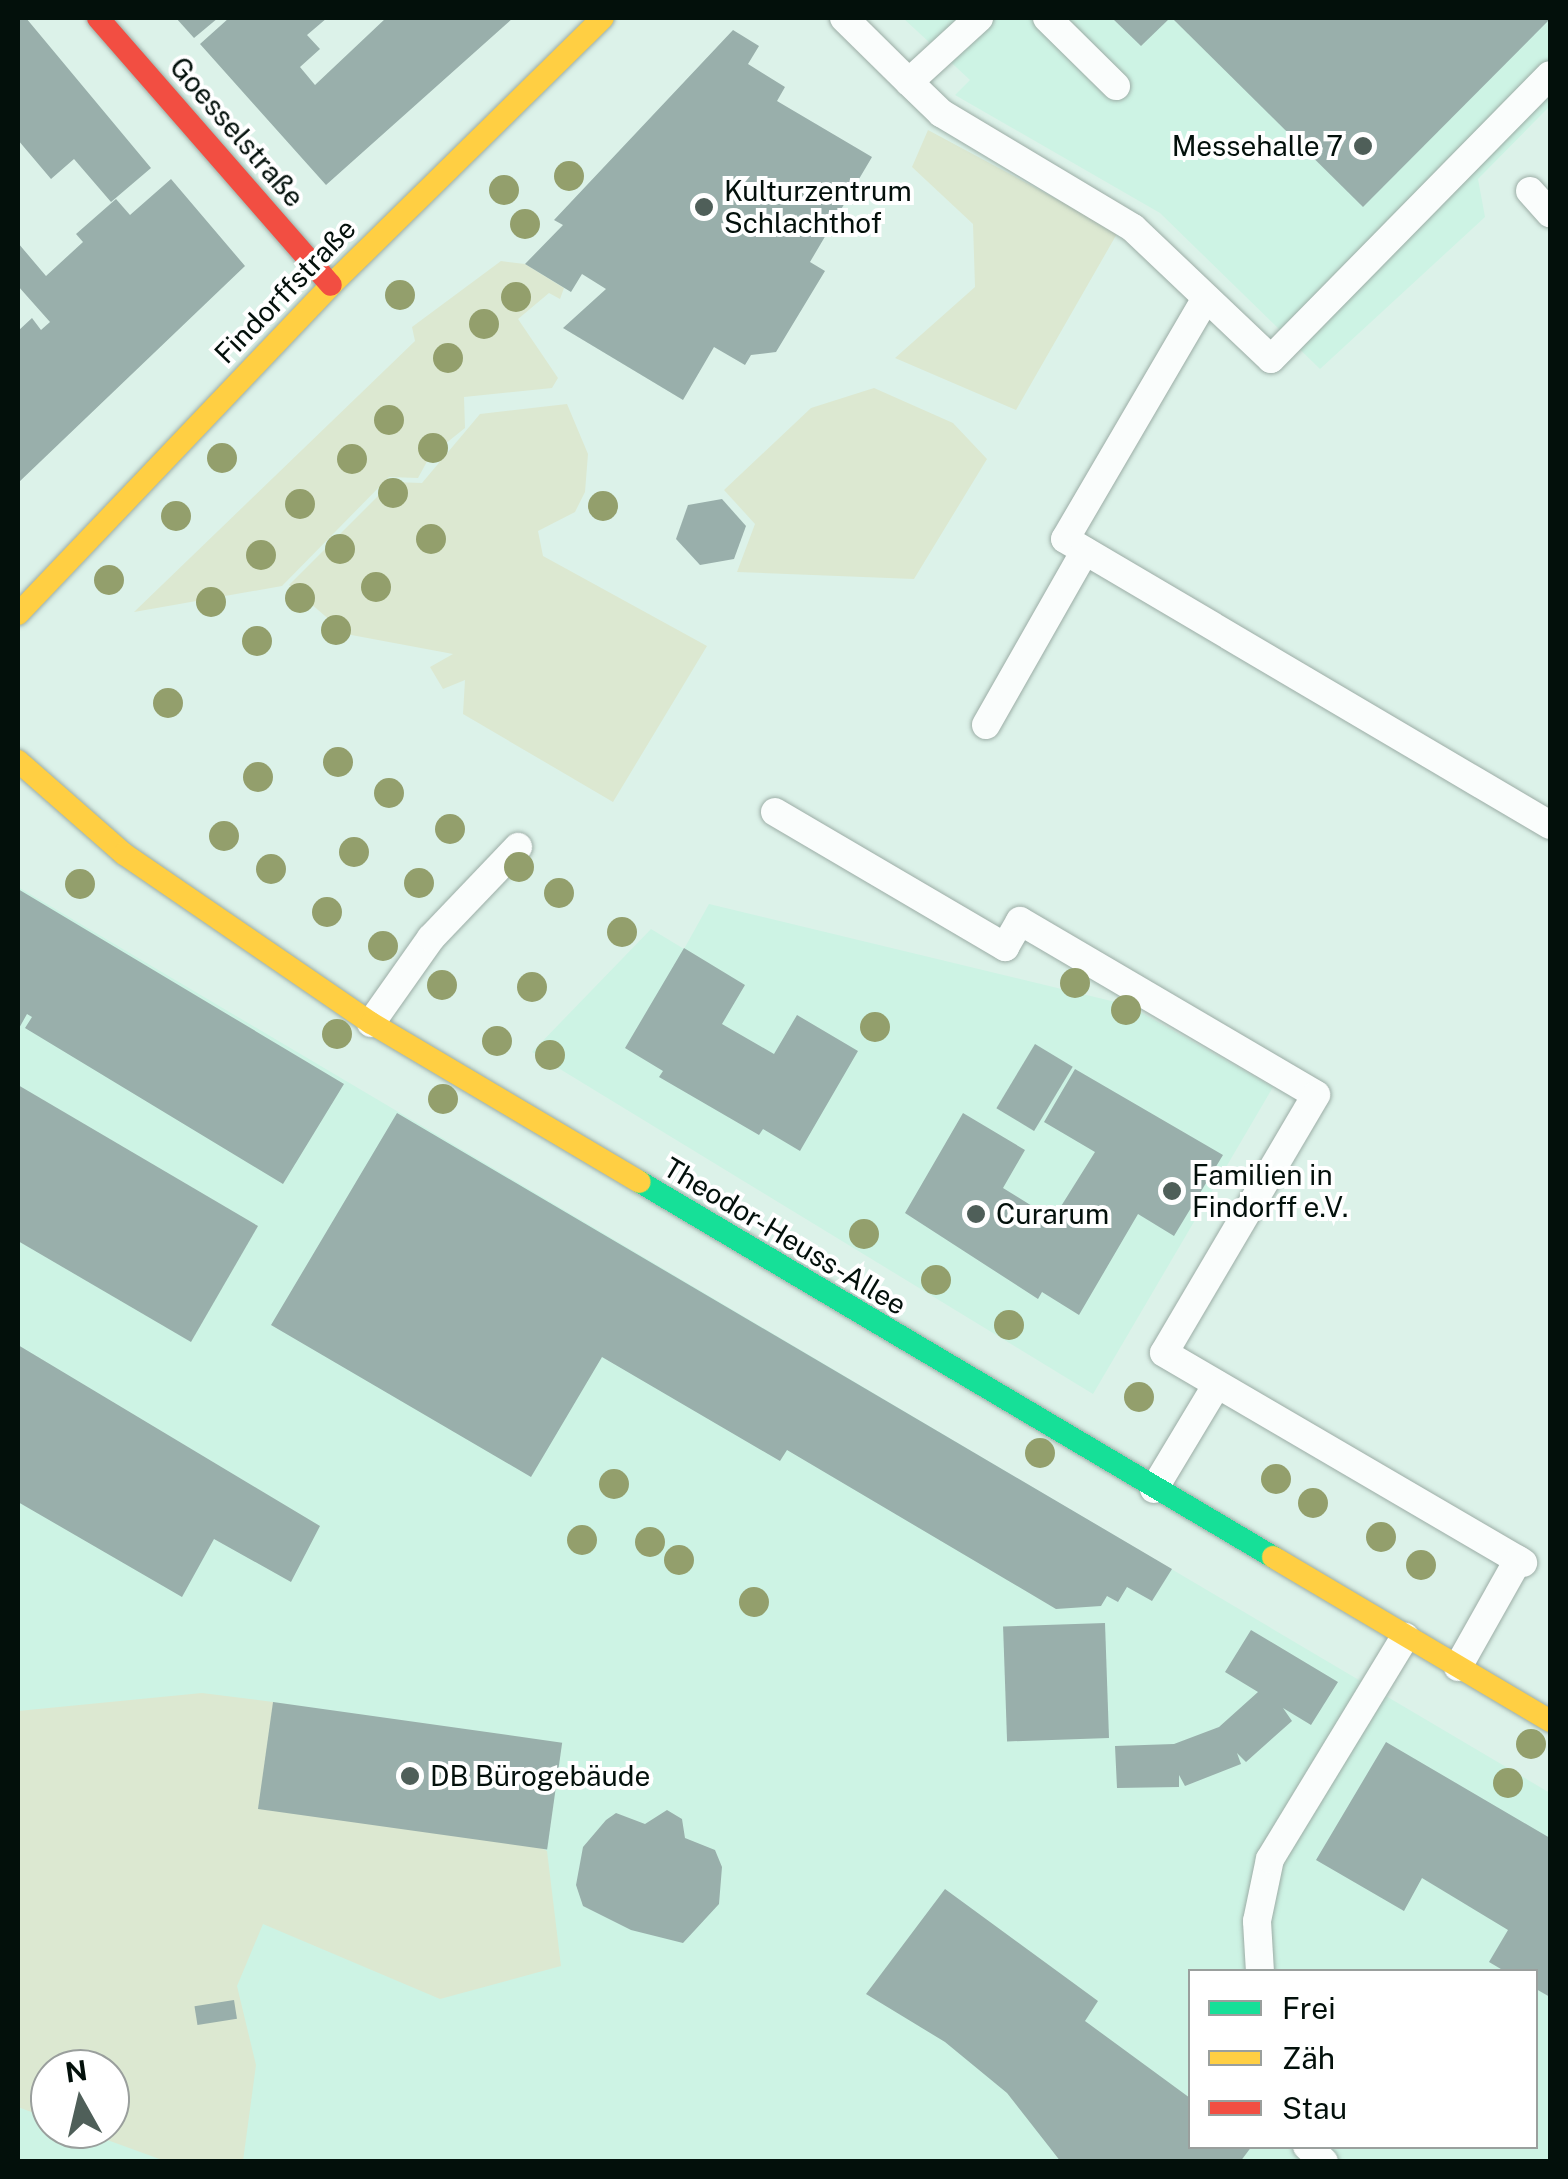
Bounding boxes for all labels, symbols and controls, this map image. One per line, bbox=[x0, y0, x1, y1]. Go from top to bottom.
street label: Goesselstraße bbox=[163, 50, 311, 214]
place label: Messehalle 7 bbox=[1172, 129, 1343, 163]
marker: Messehalle 7 bbox=[1352, 135, 1374, 157]
place label: Kulturzentrum Schlachthof bbox=[724, 174, 912, 240]
marker: Kulturzentrum Schlachthof bbox=[693, 196, 715, 218]
street label: Findorffstraße bbox=[208, 212, 362, 370]
street label: Theodor-Heuss-Allee bbox=[658, 1150, 912, 1322]
place label: Familien in Findorff e.V. bbox=[1192, 1158, 1349, 1224]
marker: Familien in Findorff e.V. bbox=[1161, 1180, 1183, 1202]
place label: Curarum bbox=[996, 1197, 1109, 1231]
marker: Curarum bbox=[965, 1203, 987, 1225]
place label: DB Bürogebäude bbox=[430, 1759, 650, 1793]
marker: DB Bürogebäude bbox=[399, 1765, 421, 1787]
legend bbox=[1188, 1969, 1538, 2149]
text: Frei bbox=[1282, 1990, 1336, 2026]
text: Zäh bbox=[1282, 2040, 1335, 2076]
north arrow bbox=[30, 2049, 130, 2149]
text: N bbox=[63, 2053, 89, 2089]
text: Stau bbox=[1282, 2090, 1347, 2126]

